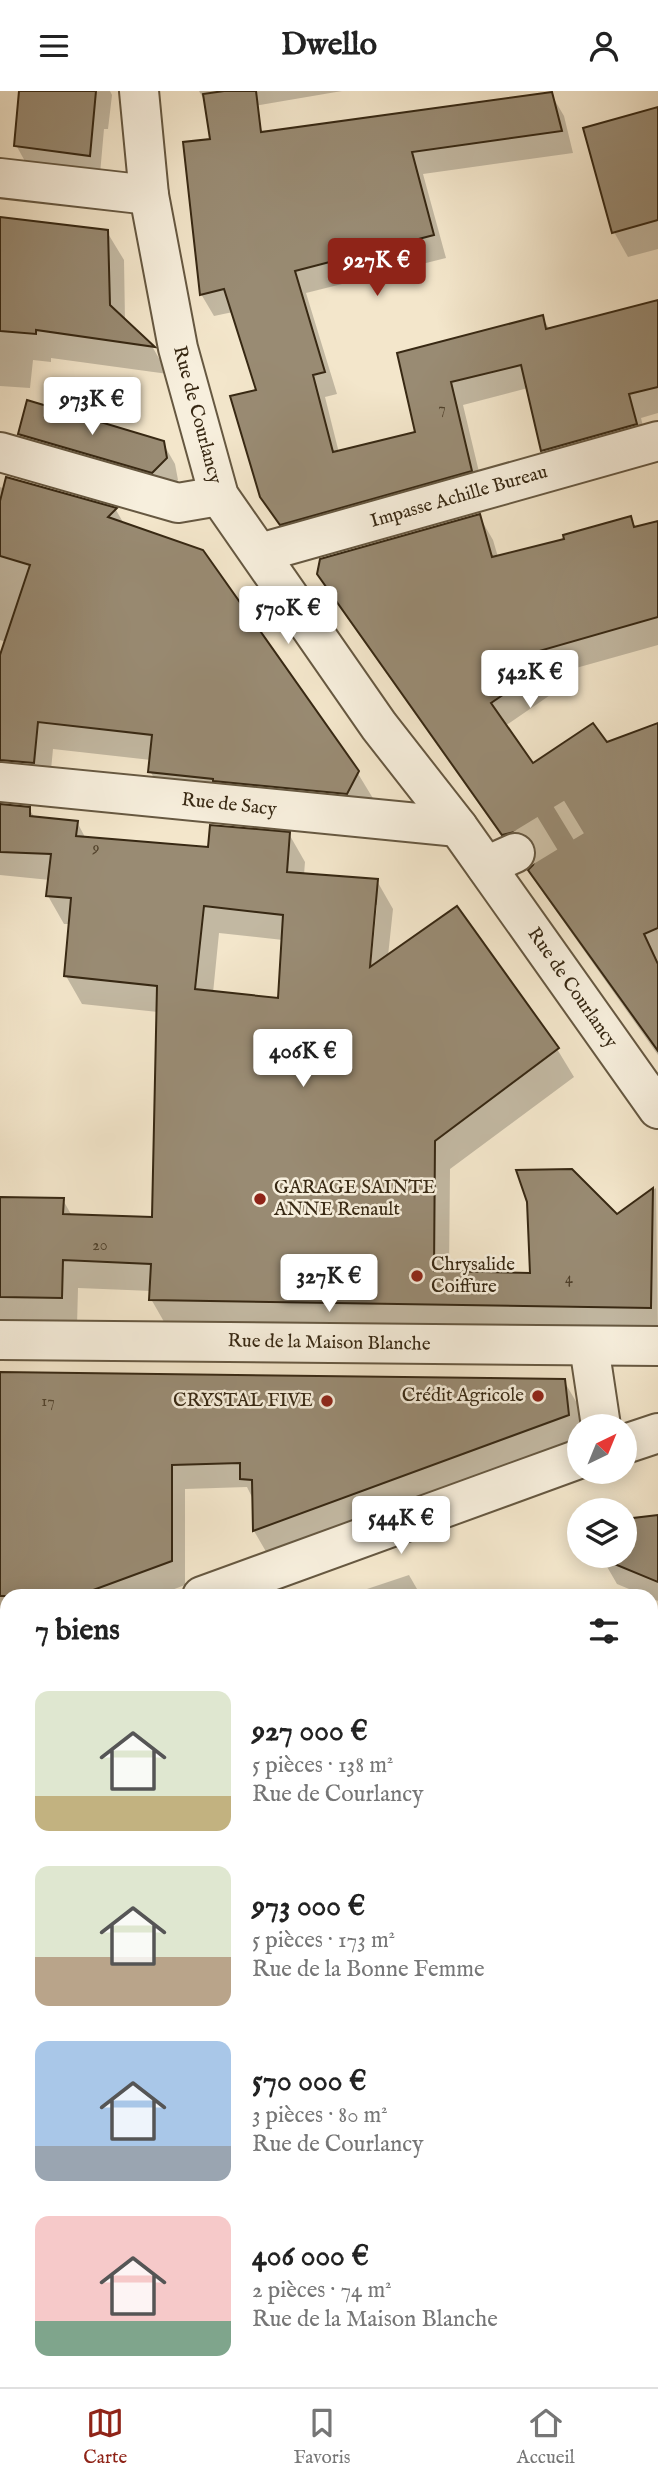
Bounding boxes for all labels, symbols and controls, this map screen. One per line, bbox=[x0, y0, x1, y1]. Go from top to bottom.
text: Dwello bbox=[281, 25, 377, 66]
icon: menu bbox=[35, 27, 73, 65]
icon: person bbox=[585, 27, 623, 65]
pin: 927K € bbox=[320, 239, 434, 298]
text: 927K € bbox=[344, 246, 410, 275]
street label: Rue de Courlancy bbox=[167, 343, 227, 487]
pin: 973K € bbox=[35, 377, 149, 437]
text: 973K € bbox=[60, 385, 124, 414]
house number: 7 bbox=[438, 399, 446, 419]
street label: Impasse Achille Bureau bbox=[368, 460, 550, 534]
pin: 570K € bbox=[231, 587, 345, 646]
text: 570K € bbox=[255, 594, 321, 623]
pin: 542K € bbox=[473, 651, 587, 710]
text: 542K € bbox=[497, 658, 563, 687]
street label: Rue de Sacy bbox=[180, 788, 278, 822]
house number: 9 bbox=[92, 839, 100, 859]
street label: Rue de Courlancy bbox=[522, 923, 623, 1053]
pin: 406K € bbox=[246, 1030, 360, 1089]
text: 406K € bbox=[269, 1037, 337, 1066]
place label: GARAGE SAINTE ANNE Renault bbox=[273, 1176, 435, 1222]
marker: GARAGE SAINTE ANNE Renault bbox=[252, 1191, 268, 1207]
house number: 20 bbox=[92, 1236, 108, 1256]
place label: Chrysalide Coiffure bbox=[431, 1253, 515, 1299]
pin: 327K € bbox=[272, 1255, 386, 1314]
text: 327K € bbox=[296, 1262, 362, 1291]
marker: Chrysalide Coiffure bbox=[409, 1268, 425, 1284]
house number: 4 bbox=[565, 1269, 573, 1289]
street label: Rue de la Maison Blanche bbox=[227, 1329, 431, 1357]
place label: Crédit Agricole bbox=[402, 1384, 524, 1408]
marker: Crédit Agricole bbox=[530, 1388, 546, 1404]
place label: CRYSTAL FIVE bbox=[173, 1389, 313, 1413]
house number: 17 bbox=[41, 1392, 55, 1412]
marker: CRYSTAL FIVE bbox=[319, 1393, 335, 1409]
north arrow bbox=[567, 1414, 637, 1484]
map controls bbox=[567, 1414, 637, 1568]
pin: 544K € bbox=[344, 1497, 458, 1556]
button: layers bbox=[567, 1498, 637, 1568]
text: 544K € bbox=[368, 1504, 434, 1533]
text: 7 biens bbox=[35, 1612, 120, 1650]
icon: filters bbox=[585, 1612, 623, 1650]
text: 927 000 € bbox=[252, 1713, 368, 1751]
icon: home bbox=[91, 1719, 175, 1803]
text: 5 pièces · 138 m² bbox=[252, 1751, 393, 1780]
text: Rue de Courlancy bbox=[252, 1780, 424, 1809]
text: 973 000 € bbox=[252, 1888, 365, 1926]
icon: home bbox=[91, 1894, 175, 1978]
text: 5 pièces · 173 m² bbox=[252, 1926, 395, 1955]
text: Rue de la Bonne Femme bbox=[252, 1955, 485, 1984]
text: 570 000 € bbox=[252, 2063, 367, 2101]
icon: home bbox=[91, 2069, 175, 2153]
text: 3 pièces · 80 m² bbox=[252, 2101, 388, 2130]
text: Rue de Courlancy bbox=[252, 2130, 424, 2159]
text: 406 000 € bbox=[252, 2238, 369, 2276]
icon: home bbox=[91, 2244, 175, 2328]
text: 2 pièces · 74 m² bbox=[252, 2276, 392, 2305]
text: Rue de la Maison Blanche bbox=[252, 2305, 498, 2334]
tab: Carte bbox=[83, 2404, 127, 2470]
tab: Favoris bbox=[294, 2404, 350, 2470]
tab: Accueil bbox=[517, 2404, 575, 2470]

